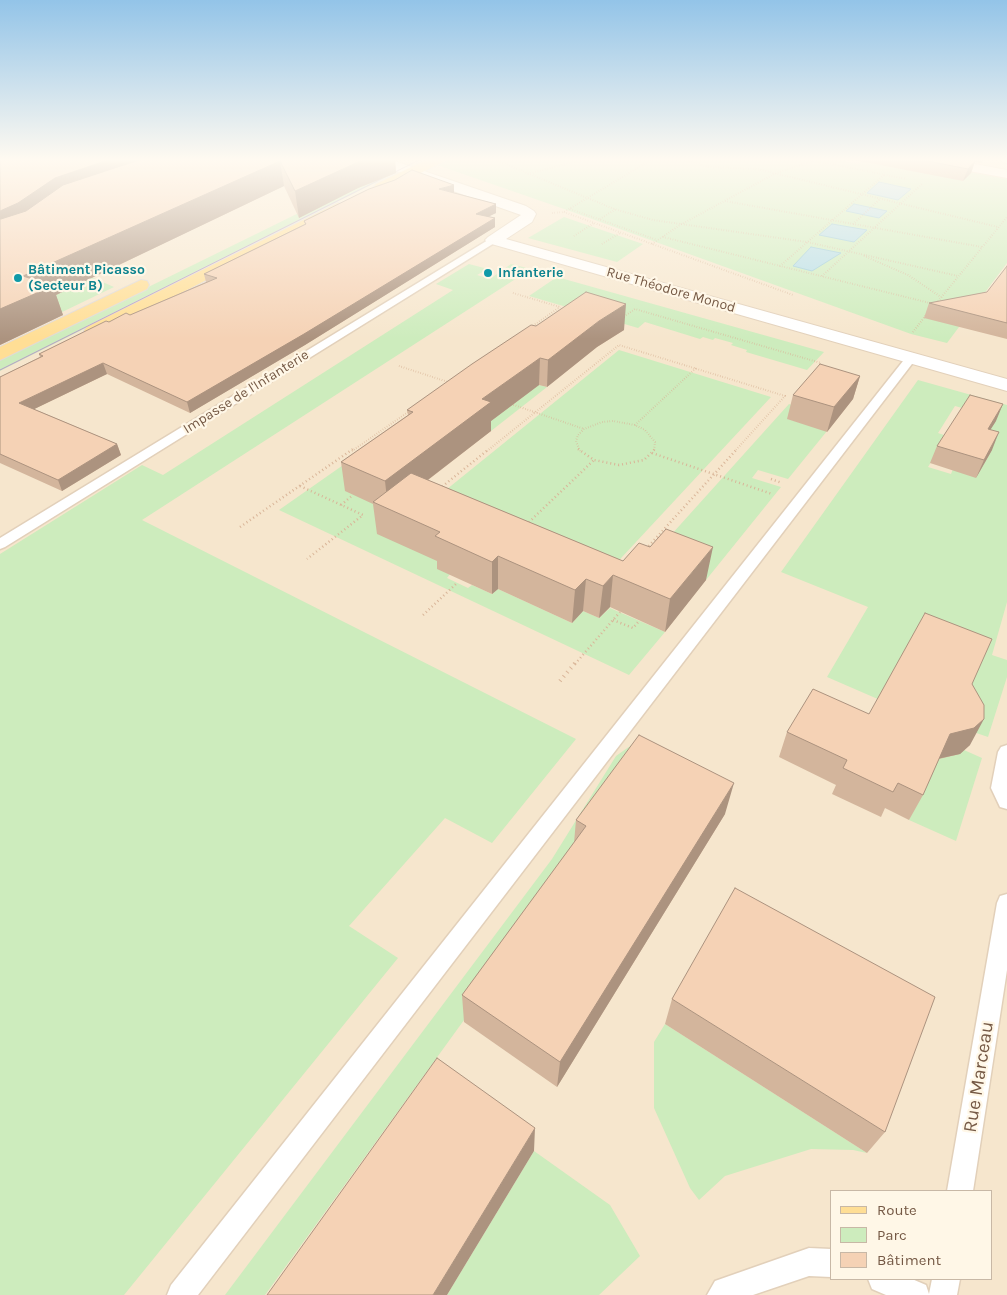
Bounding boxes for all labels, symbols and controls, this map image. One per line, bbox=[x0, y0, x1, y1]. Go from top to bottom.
place label: Bâtiment Picasso (Secteur B) bbox=[28, 262, 145, 294]
street label: Rue Théodore Monod bbox=[605, 264, 737, 316]
place label: Infanterie bbox=[498, 265, 563, 281]
marker: Infanterie bbox=[482, 267, 494, 279]
marker: Bâtiment Picasso (Secteur B) bbox=[12, 272, 24, 284]
street label: Impasse de l'Infanterie bbox=[180, 346, 312, 438]
street label: Rue Marceau bbox=[959, 1020, 999, 1134]
legend bbox=[830, 1190, 992, 1280]
text: Route bbox=[877, 1201, 917, 1219]
text: Parc bbox=[877, 1226, 907, 1244]
text: Bâtiment bbox=[877, 1251, 941, 1269]

